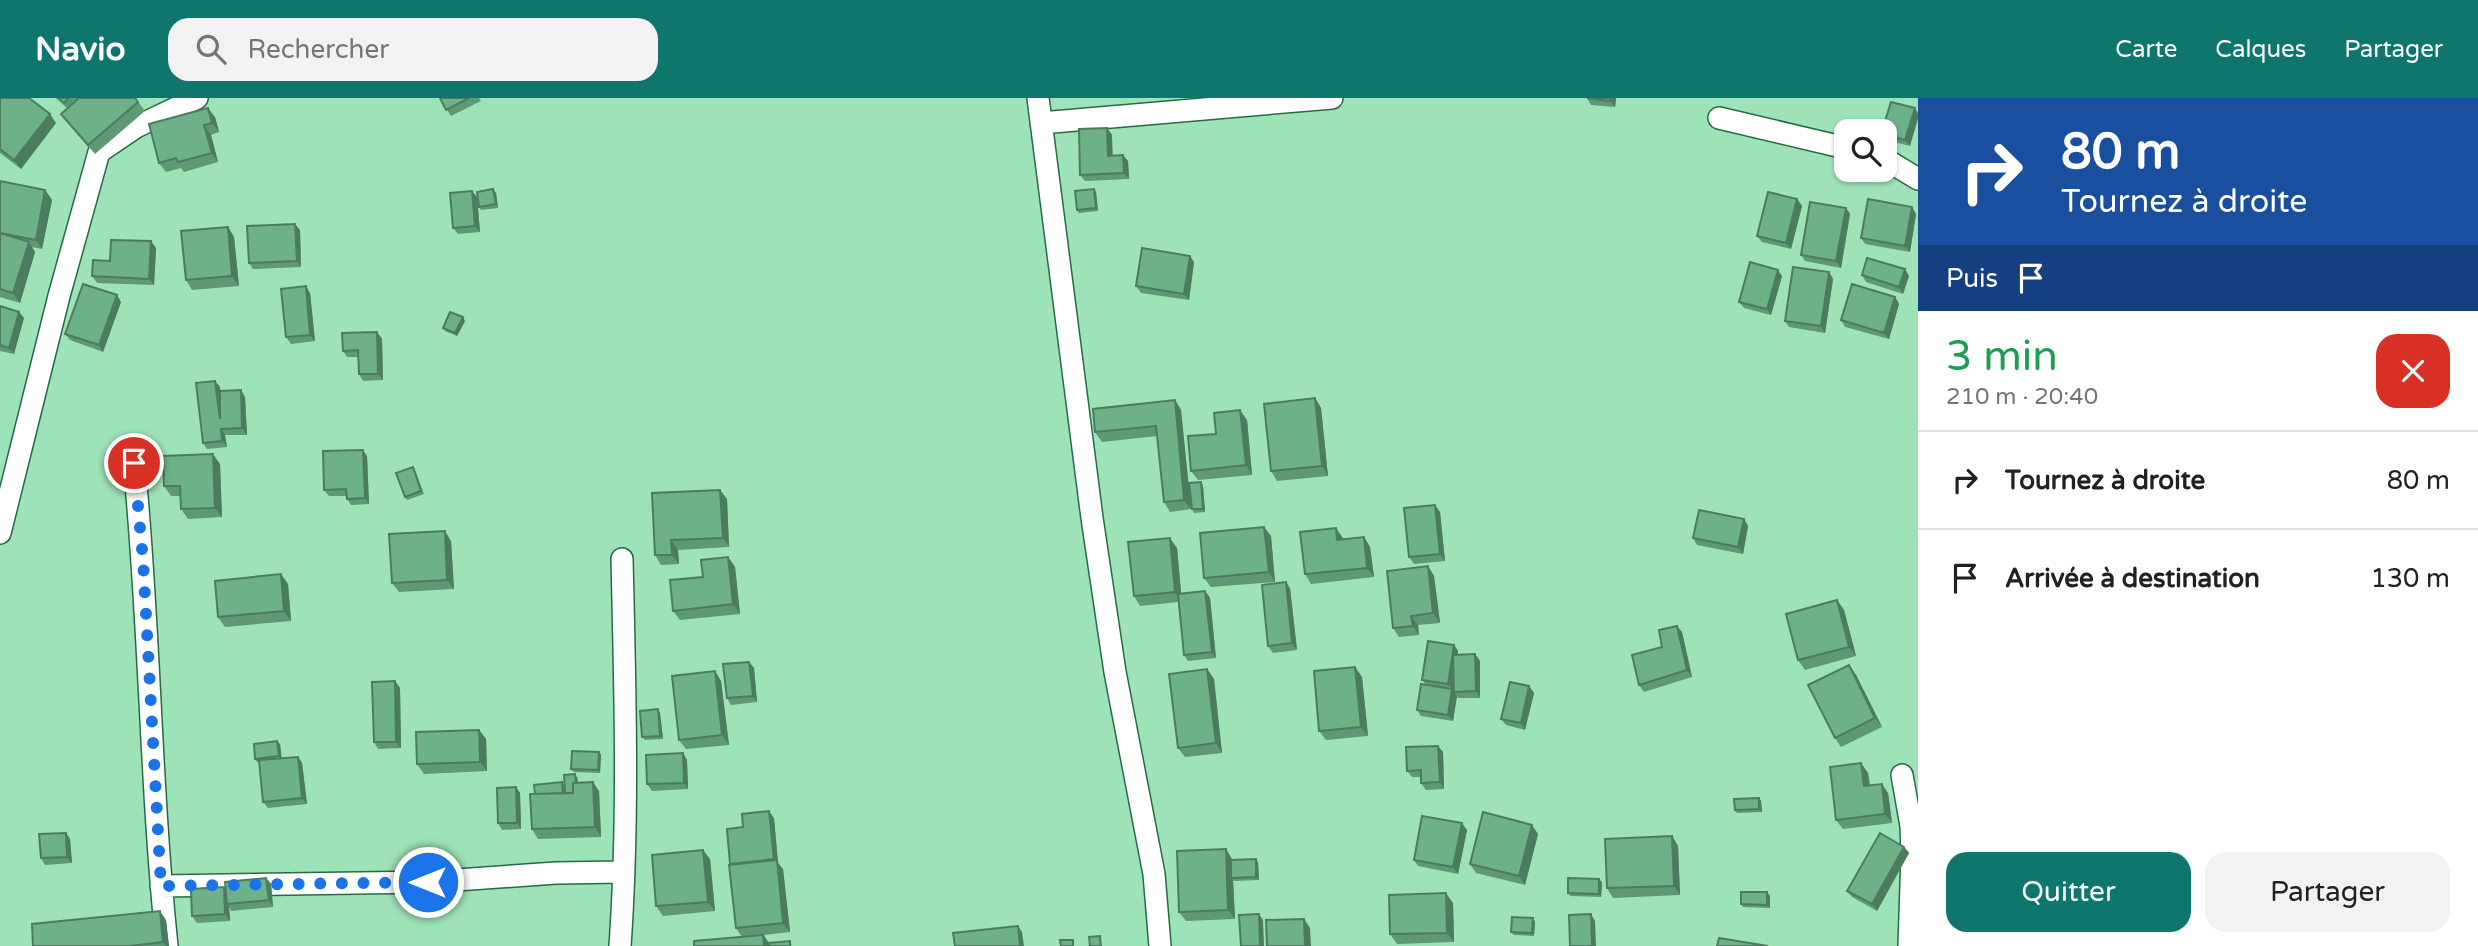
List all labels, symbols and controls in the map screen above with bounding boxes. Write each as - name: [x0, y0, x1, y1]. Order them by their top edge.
- search box: [168, 18, 658, 81]
- text: Navio: [35, 30, 126, 69]
- icon: search: [192, 30, 230, 68]
- text: Rechercher: [248, 34, 389, 65]
- text: Carte: [2115, 35, 2177, 64]
- text: Calques: [2215, 35, 2306, 64]
- text: Partager: [2344, 35, 2443, 64]
- map controls: [1834, 119, 1897, 182]
- button: search: [1834, 119, 1897, 182]
- text: 80 m: [2061, 123, 2180, 182]
- icon: right: [1946, 126, 2037, 217]
- text: Tournez à droite: [2061, 183, 2307, 221]
- icon: arrive: [2012, 259, 2050, 297]
- text: Puis: [1946, 263, 1998, 294]
- text: 3 min: [1946, 331, 2058, 382]
- button: close: [2376, 334, 2450, 408]
- text: 210 m · 20:40: [1946, 383, 2098, 411]
- pin: [104, 433, 164, 493]
- icon: arrive: [115, 444, 153, 482]
- icon: right: [1946, 461, 1984, 499]
- text: Tournez à droite: [2005, 465, 2205, 496]
- text: 80 m: [2387, 465, 2450, 496]
- icon: arrive: [1946, 559, 1984, 597]
- text: Arrivée à destination: [2005, 563, 2260, 594]
- text: 130 m: [2370, 563, 2450, 594]
- position arrow: [391, 845, 465, 919]
- button: Quitter: [1946, 852, 2191, 932]
- button: Partager: [2205, 852, 2450, 932]

